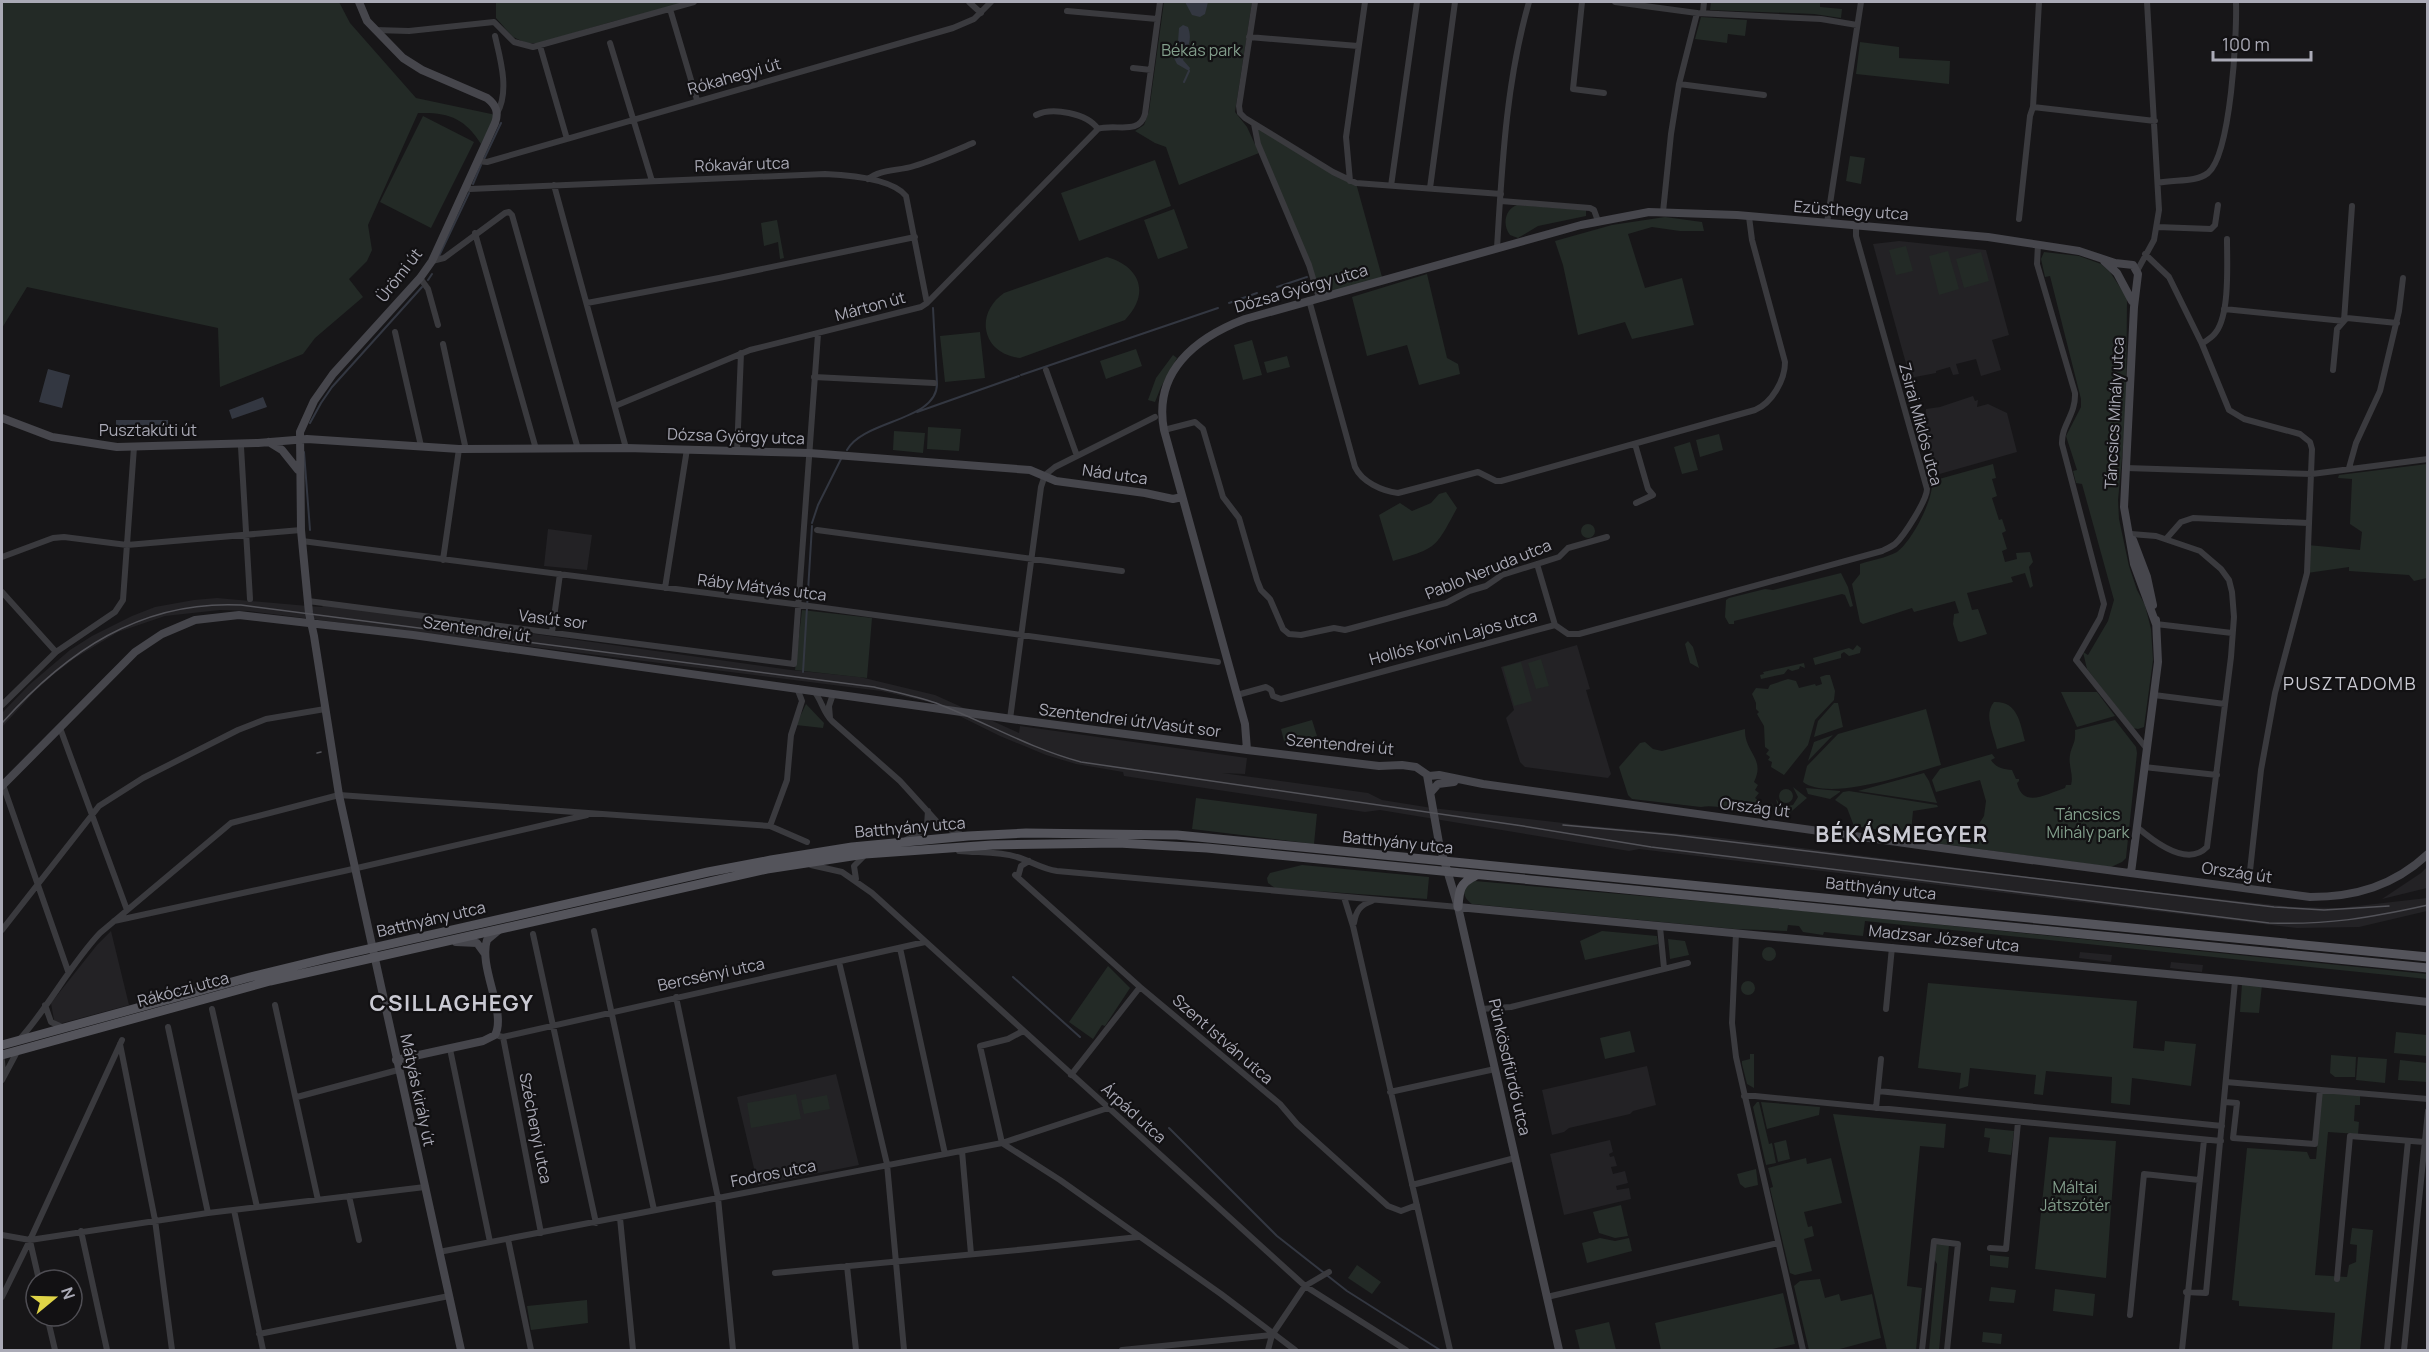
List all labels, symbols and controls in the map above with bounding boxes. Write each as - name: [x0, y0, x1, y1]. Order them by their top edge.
- scale bar: [2213, 24, 2310, 62]
- text: 100 m: [2222, 32, 2270, 56]
- park label: Békás park: [1161, 39, 1242, 61]
- street label: Rókahegyi út: [685, 52, 783, 100]
- street label: Rókavár utca: [694, 151, 790, 177]
- street label: Ezüsthegy utca: [1793, 195, 1909, 225]
- street label: Ürömi út: [371, 244, 427, 306]
- street label: Dózsa György utca: [1232, 258, 1370, 318]
- street label: Márton út: [832, 286, 908, 326]
- street label: Táncsics Mihály utca: [2099, 336, 2129, 490]
- street label: Zsirai Miklós utca: [1894, 360, 1948, 488]
- street label: Pusztakúti út: [99, 419, 197, 441]
- street label: Dózsa György utca: [667, 423, 805, 449]
- street label: Nád utca: [1081, 459, 1149, 489]
- street label: Pablo Neruda utca: [1422, 534, 1554, 604]
- street label: Ráby Mátyás utca: [696, 568, 828, 606]
- street label: Vasút sor: [517, 604, 589, 634]
- street label: Hollós Korvin Lajos utca: [1367, 604, 1539, 670]
- street label: Szentendrei út: [422, 611, 532, 647]
- district label: PUSZTADOMB: [2283, 671, 2417, 695]
- street label: Szentendrei út/Vasút sor: [1038, 698, 1223, 742]
- street label: Szentendrei út: [1285, 728, 1395, 760]
- street label: Ország út: [1718, 792, 1792, 822]
- park label: Táncsics Mihály park: [2046, 803, 2131, 843]
- street label: Batthyány utca: [854, 811, 966, 843]
- district label: BÉKÁSMEGYER: [1815, 819, 1989, 849]
- street label: Batthyány utca: [1342, 825, 1454, 859]
- street label: Ország út: [2200, 856, 2274, 888]
- street label: Batthyány utca: [1825, 871, 1937, 905]
- street label: Batthyány utca: [374, 896, 488, 942]
- street label: Madzsar József utca: [1868, 919, 2020, 957]
- street label: Bercsényi utca: [655, 952, 767, 996]
- street label: Rákóczi utca: [135, 966, 231, 1012]
- district label: CSILLAGHEGY: [370, 988, 534, 1018]
- street label: Szent István utca: [1168, 989, 1278, 1089]
- street label: Pünkösdfürdő utca: [1484, 996, 1536, 1138]
- street label: Mátyás király út: [395, 1032, 441, 1148]
- street label: Széchenyi utca: [514, 1071, 558, 1185]
- street label: Árpád utca: [1097, 1078, 1171, 1148]
- street label: Fodros utca: [728, 1154, 818, 1192]
- park label: Máltai Játszótér: [2040, 1176, 2110, 1216]
- north arrow: [24, 1268, 84, 1328]
- text: N: [56, 1284, 80, 1302]

